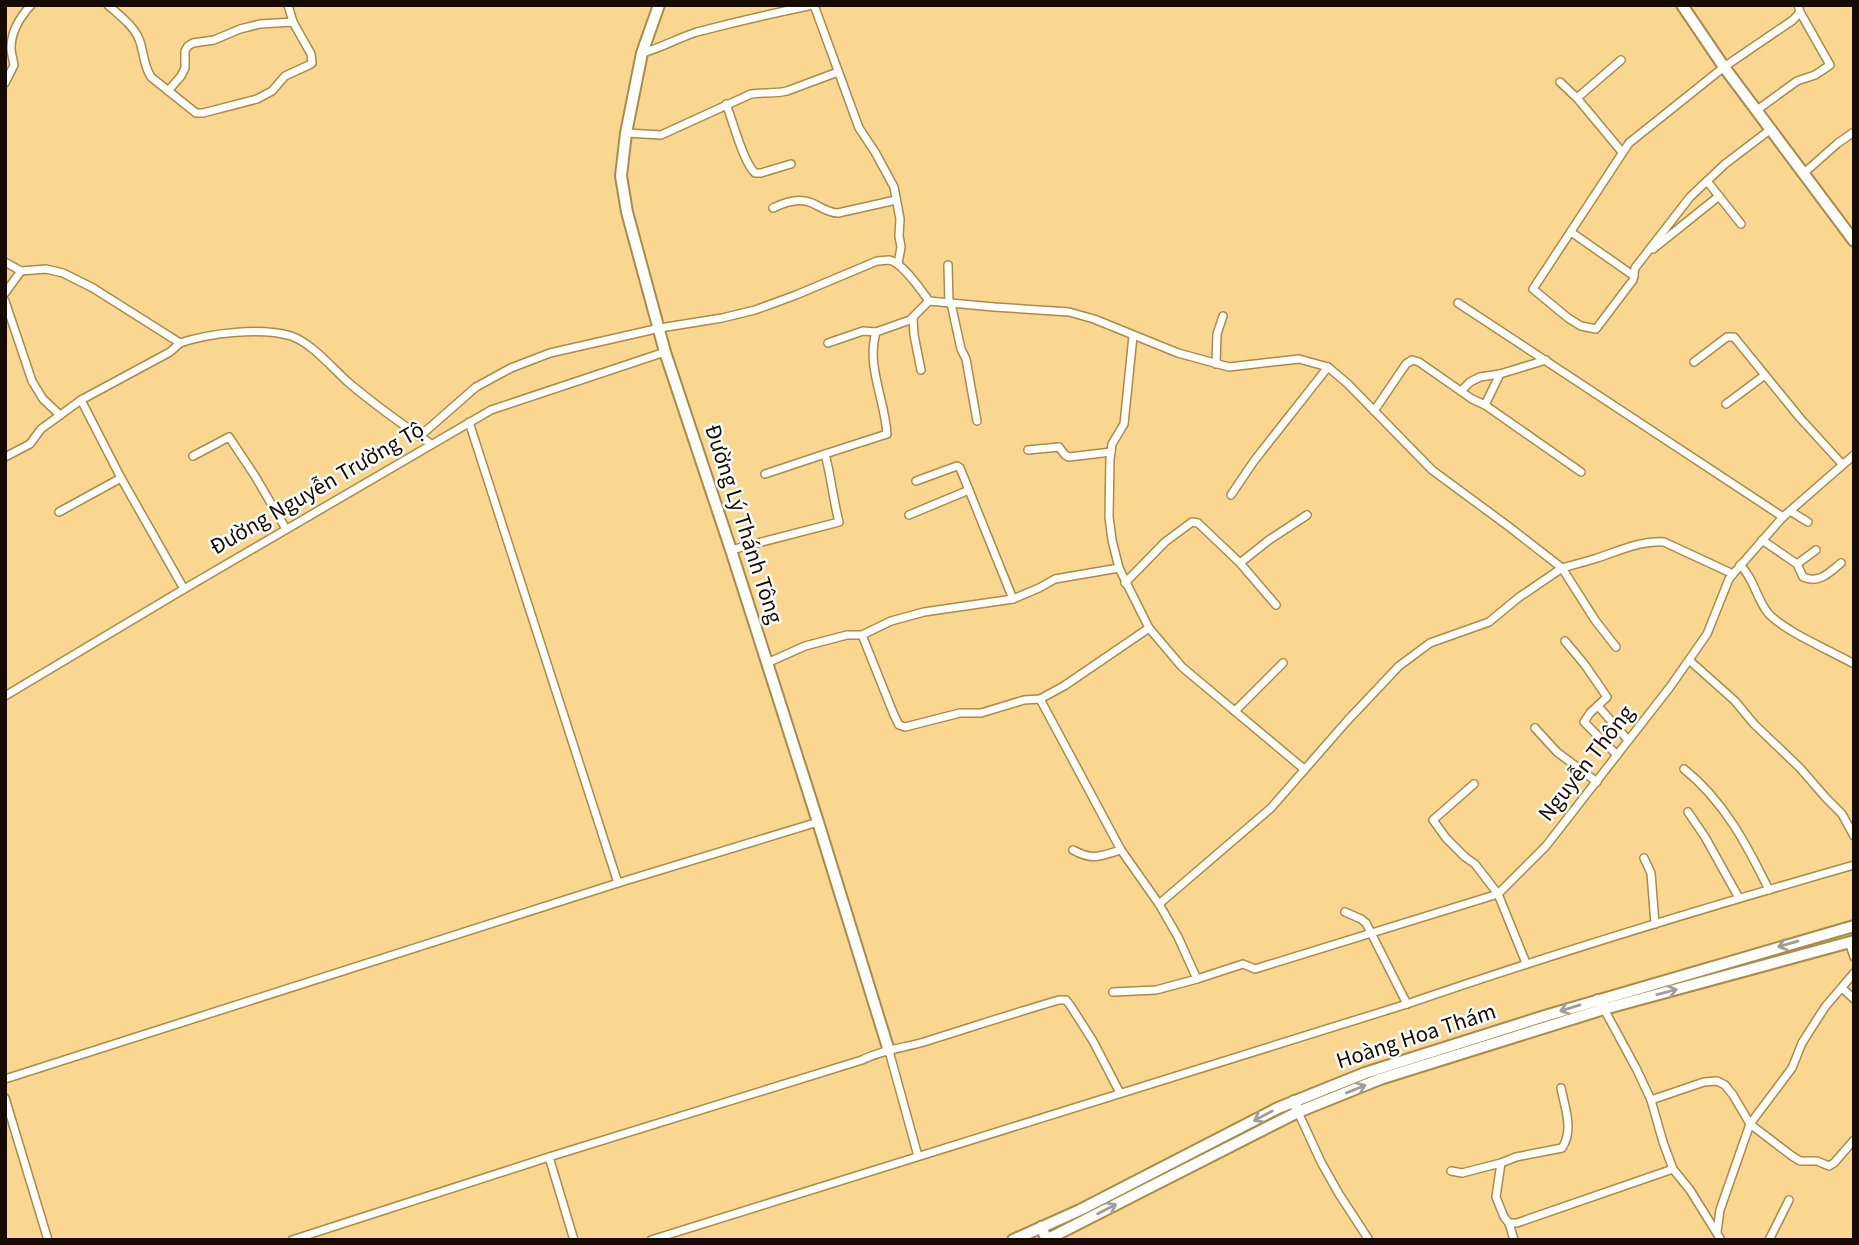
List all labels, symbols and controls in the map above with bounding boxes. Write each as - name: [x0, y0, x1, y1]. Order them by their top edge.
- street label: Đường Nguyễn Trường Tộ: [204, 413, 430, 563]
- street label: Đường Lý Thánh Tông: [696, 420, 792, 628]
- street label: Nguyễn Thông: [1530, 697, 1642, 828]
- one-way arrow: [1777, 939, 1799, 952]
- one-way arrow: [1655, 985, 1677, 998]
- street label: Hoàng Hoa Thám: [1332, 995, 1500, 1077]
- one-way arrow: [1559, 1003, 1581, 1016]
- one-way arrow: [1345, 1081, 1366, 1094]
- one-way arrow: [1253, 1109, 1274, 1123]
- one-way arrow: [1096, 1202, 1117, 1216]

